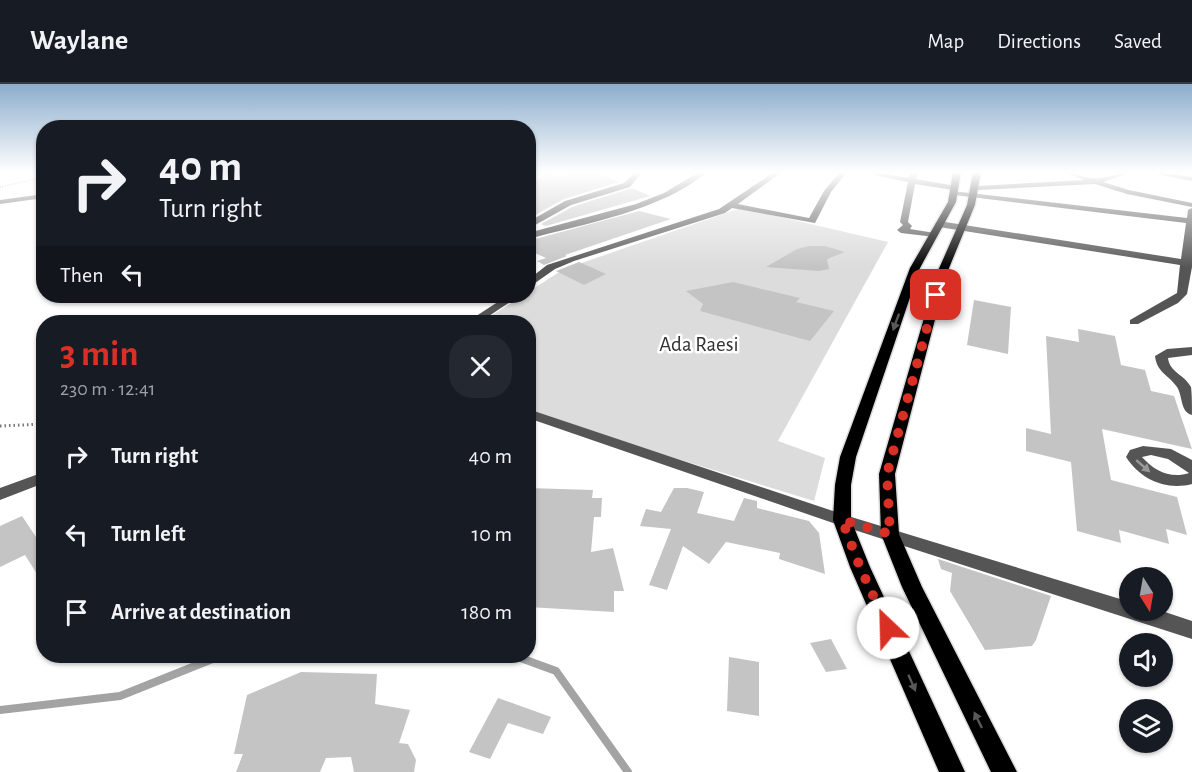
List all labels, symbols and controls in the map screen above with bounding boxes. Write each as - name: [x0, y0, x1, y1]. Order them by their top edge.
- text: Waylane: [30, 27, 128, 55]
- text: Map: [928, 31, 964, 52]
- text: Directions: [997, 31, 1081, 52]
- text: Saved: [1114, 31, 1162, 52]
- icon: right: [60, 144, 138, 222]
- text: 40 m: [159, 146, 242, 188]
- text: Turn right: [159, 195, 262, 222]
- icon: left: [116, 258, 149, 291]
- text: Then: [60, 264, 104, 286]
- pin: [910, 269, 961, 320]
- icon: arrive: [919, 278, 952, 311]
- one-way arrow: [890, 313, 900, 331]
- park label: Ada Raesi: [659, 334, 739, 355]
- button: close: [449, 335, 512, 398]
- text: 3 min: [60, 336, 138, 372]
- text: 230 m · 12:41: [60, 379, 155, 399]
- icon: right: [60, 440, 93, 473]
- text: Turn right: [111, 445, 198, 467]
- text: 40 m: [469, 445, 512, 467]
- one-way arrow: [1135, 459, 1150, 472]
- icon: left: [60, 518, 93, 551]
- text: Turn left: [111, 523, 185, 545]
- text: 10 m: [472, 523, 512, 545]
- north arrow: [1119, 567, 1173, 621]
- map controls: [1119, 567, 1173, 753]
- icon: arrive: [60, 596, 93, 629]
- position arrow: [856, 596, 920, 660]
- text: Arrive at destination: [111, 601, 291, 623]
- text: 180 m: [461, 601, 512, 623]
- button: sound: [1119, 633, 1173, 687]
- one-way arrow: [907, 674, 916, 691]
- button: layers: [1119, 699, 1173, 753]
- one-way arrow: [973, 711, 982, 728]

